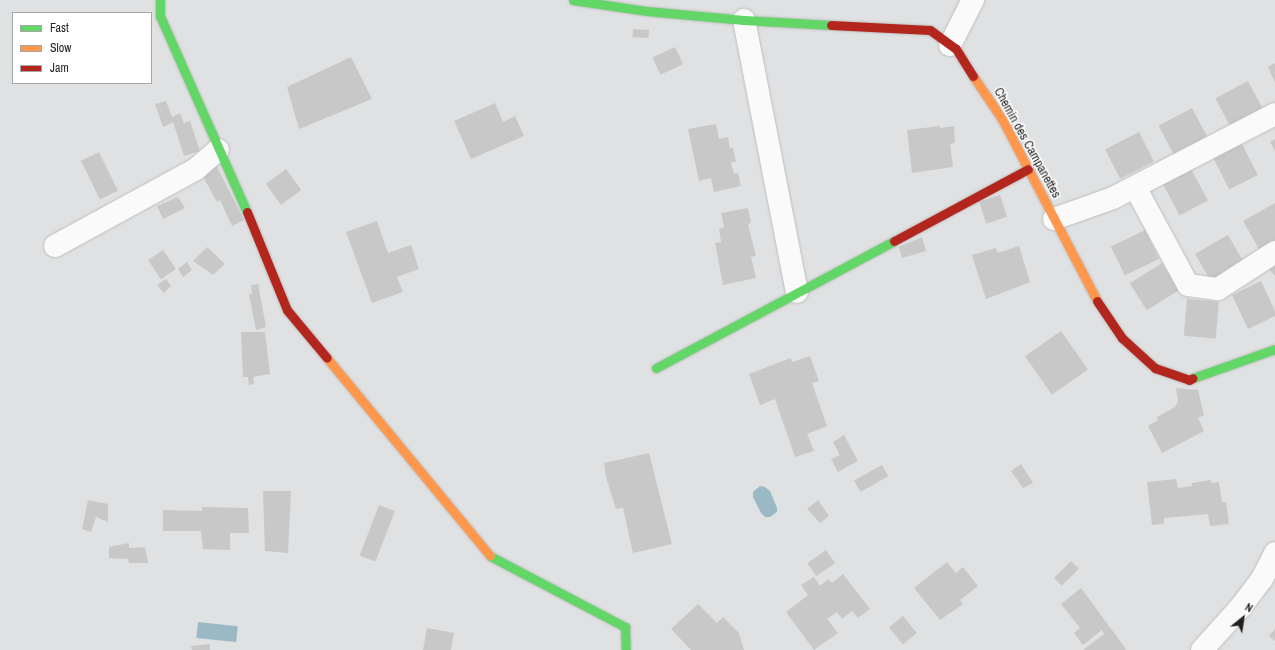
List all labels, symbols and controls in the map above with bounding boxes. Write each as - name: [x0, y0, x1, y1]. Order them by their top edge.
- legend: [12, 12, 152, 84]
- text: Fast: [50, 20, 69, 36]
- text: Slow: [50, 40, 71, 56]
- text: Jam: [50, 60, 69, 76]
- street label: Chemin des Campanettes: [990, 85, 1064, 201]
- north arrow: [1223, 598, 1263, 638]
- text: N: [1243, 600, 1255, 615]

